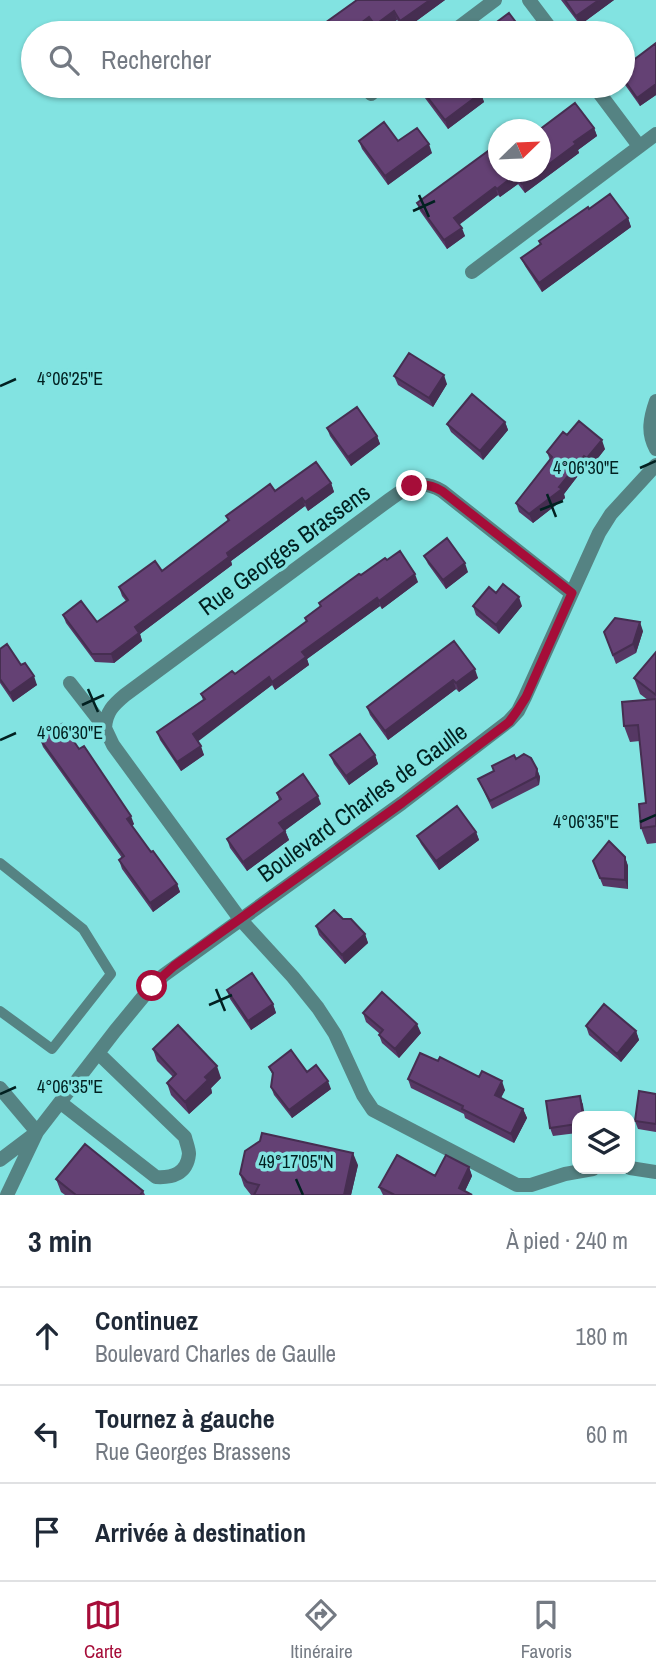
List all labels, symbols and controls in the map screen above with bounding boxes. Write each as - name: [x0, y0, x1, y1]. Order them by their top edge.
- search box: [21, 21, 635, 98]
- icon: search: [45, 41, 83, 79]
- text: Rechercher: [101, 42, 211, 77]
- north arrow: [488, 119, 551, 182]
- text: 4°06'25"E: [37, 366, 103, 391]
- text: 4°06'30"E: [553, 455, 619, 480]
- route end: [396, 470, 427, 501]
- street label: Rue Georges Brassens: [192, 476, 376, 622]
- street label: Boulevard Charles de Gaulle: [251, 715, 473, 889]
- text: 4°06'30"E: [37, 720, 103, 745]
- text: 4°06'35"E: [553, 809, 619, 834]
- route start: [136, 970, 167, 1001]
- text: 4°06'35"E: [37, 1074, 103, 1099]
- map controls: [572, 1111, 635, 1174]
- button: layers: [572, 1111, 635, 1174]
- text: 49°17'05"N: [258, 1149, 334, 1174]
- text: 3 min: [28, 1221, 92, 1261]
- text: À pied · 240 m: [506, 1225, 628, 1256]
- text: Continuez: [95, 1303, 198, 1338]
- icon: ahead: [28, 1317, 66, 1355]
- text: 180 m: [576, 1321, 628, 1352]
- text: Boulevard Charles de Gaulle: [95, 1338, 336, 1369]
- text: Tournez à gauche: [95, 1401, 275, 1436]
- icon: left: [28, 1415, 66, 1453]
- text: 60 m: [586, 1419, 628, 1450]
- text: Rue Georges Brassens: [95, 1436, 291, 1467]
- icon: arrive: [28, 1513, 66, 1551]
- text: Arrivée à destination: [95, 1515, 306, 1550]
- tab: Carte: [84, 1596, 122, 1664]
- tab: Itinéraire: [290, 1596, 353, 1664]
- tab: Favoris: [521, 1596, 572, 1664]

